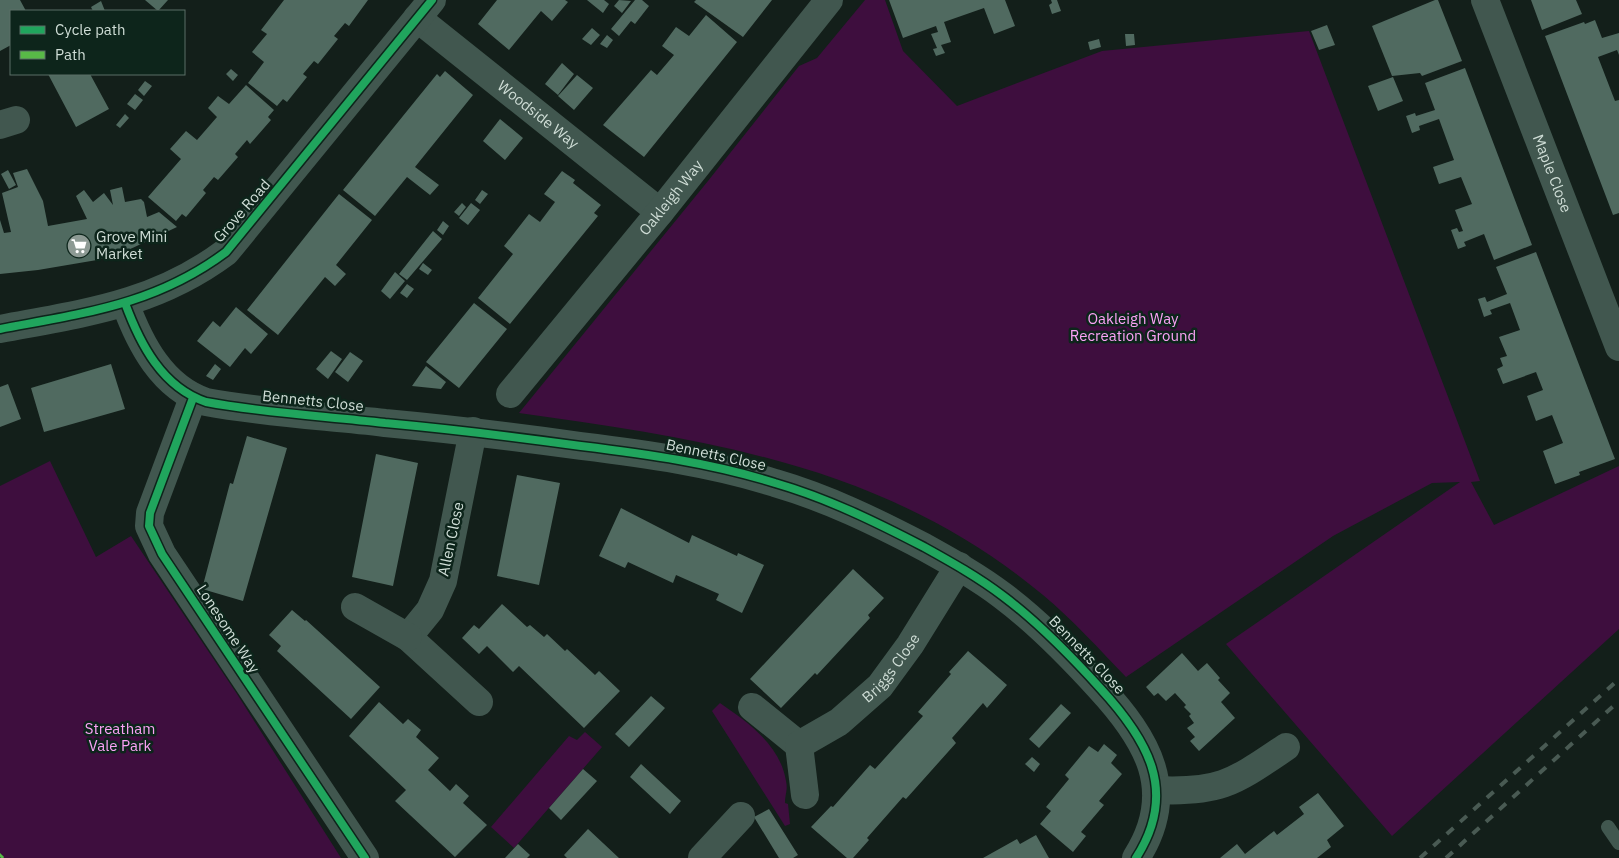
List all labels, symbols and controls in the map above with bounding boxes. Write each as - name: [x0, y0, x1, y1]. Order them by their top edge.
- legend: [10, 10, 185, 75]
- text: Cycle path: [55, 20, 126, 39]
- text: Path: [55, 45, 86, 64]
- street label: Woodside Way: [494, 76, 583, 153]
- street label: Maple Close: [1529, 132, 1576, 215]
- street label: Oakleigh Way: [635, 155, 707, 239]
- street label: Grove Road: [209, 175, 274, 246]
- place label: Grove Mini Market: [96, 227, 167, 263]
- supermarket icon: Grove Mini Market: [66, 233, 92, 259]
- park label: Oakleigh Way Recreation Ground: [1070, 309, 1196, 345]
- street label: Bennetts Close: [261, 386, 365, 415]
- street label: Bennetts Close: [664, 435, 768, 474]
- street label: Allen Close: [433, 500, 468, 578]
- street label: Lonesome Way: [193, 581, 264, 677]
- street label: Bennetts Close: [1045, 611, 1130, 698]
- street label: Briggs Close: [858, 630, 924, 706]
- park label: Streatham Vale Park: [85, 719, 155, 755]

